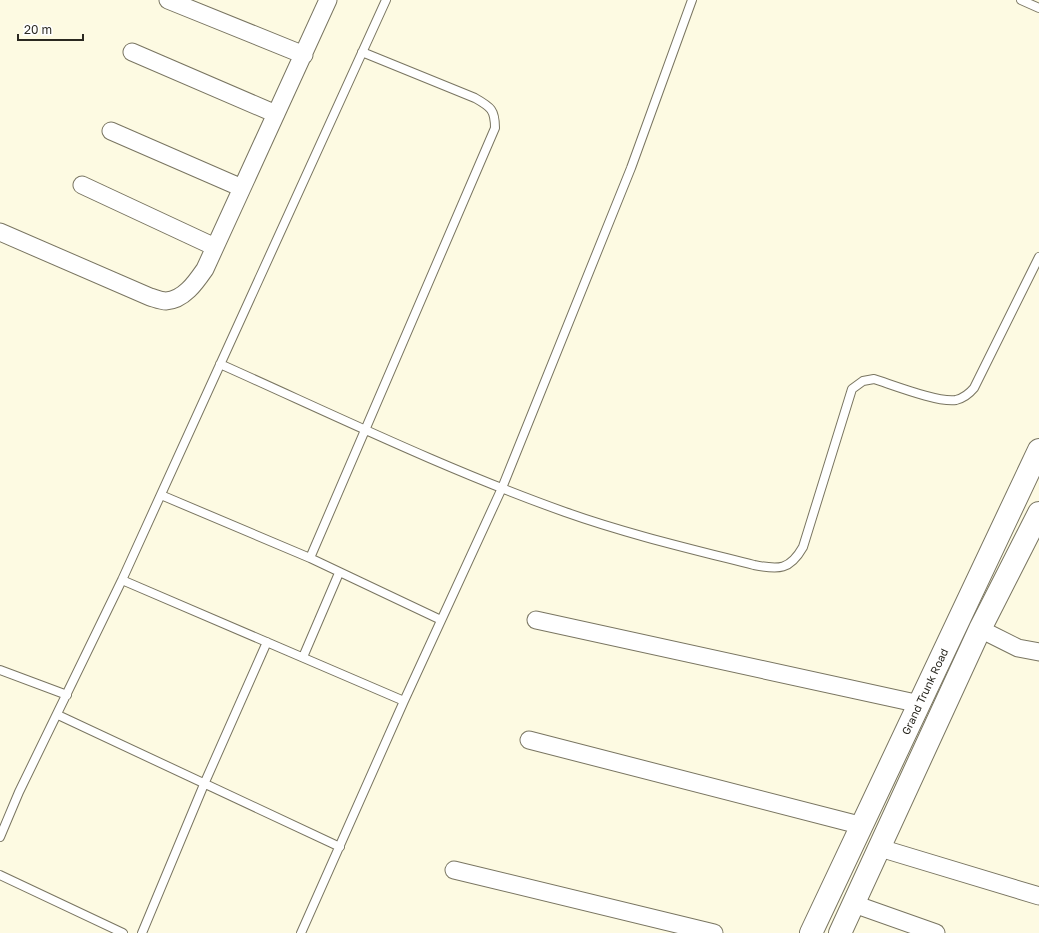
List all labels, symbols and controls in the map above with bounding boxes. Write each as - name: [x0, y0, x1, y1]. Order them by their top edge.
- scale bar: [18, 16, 83, 42]
- text: 20 m: [24, 22, 52, 37]
- street label: Grand Trunk Road: [899, 646, 950, 737]

